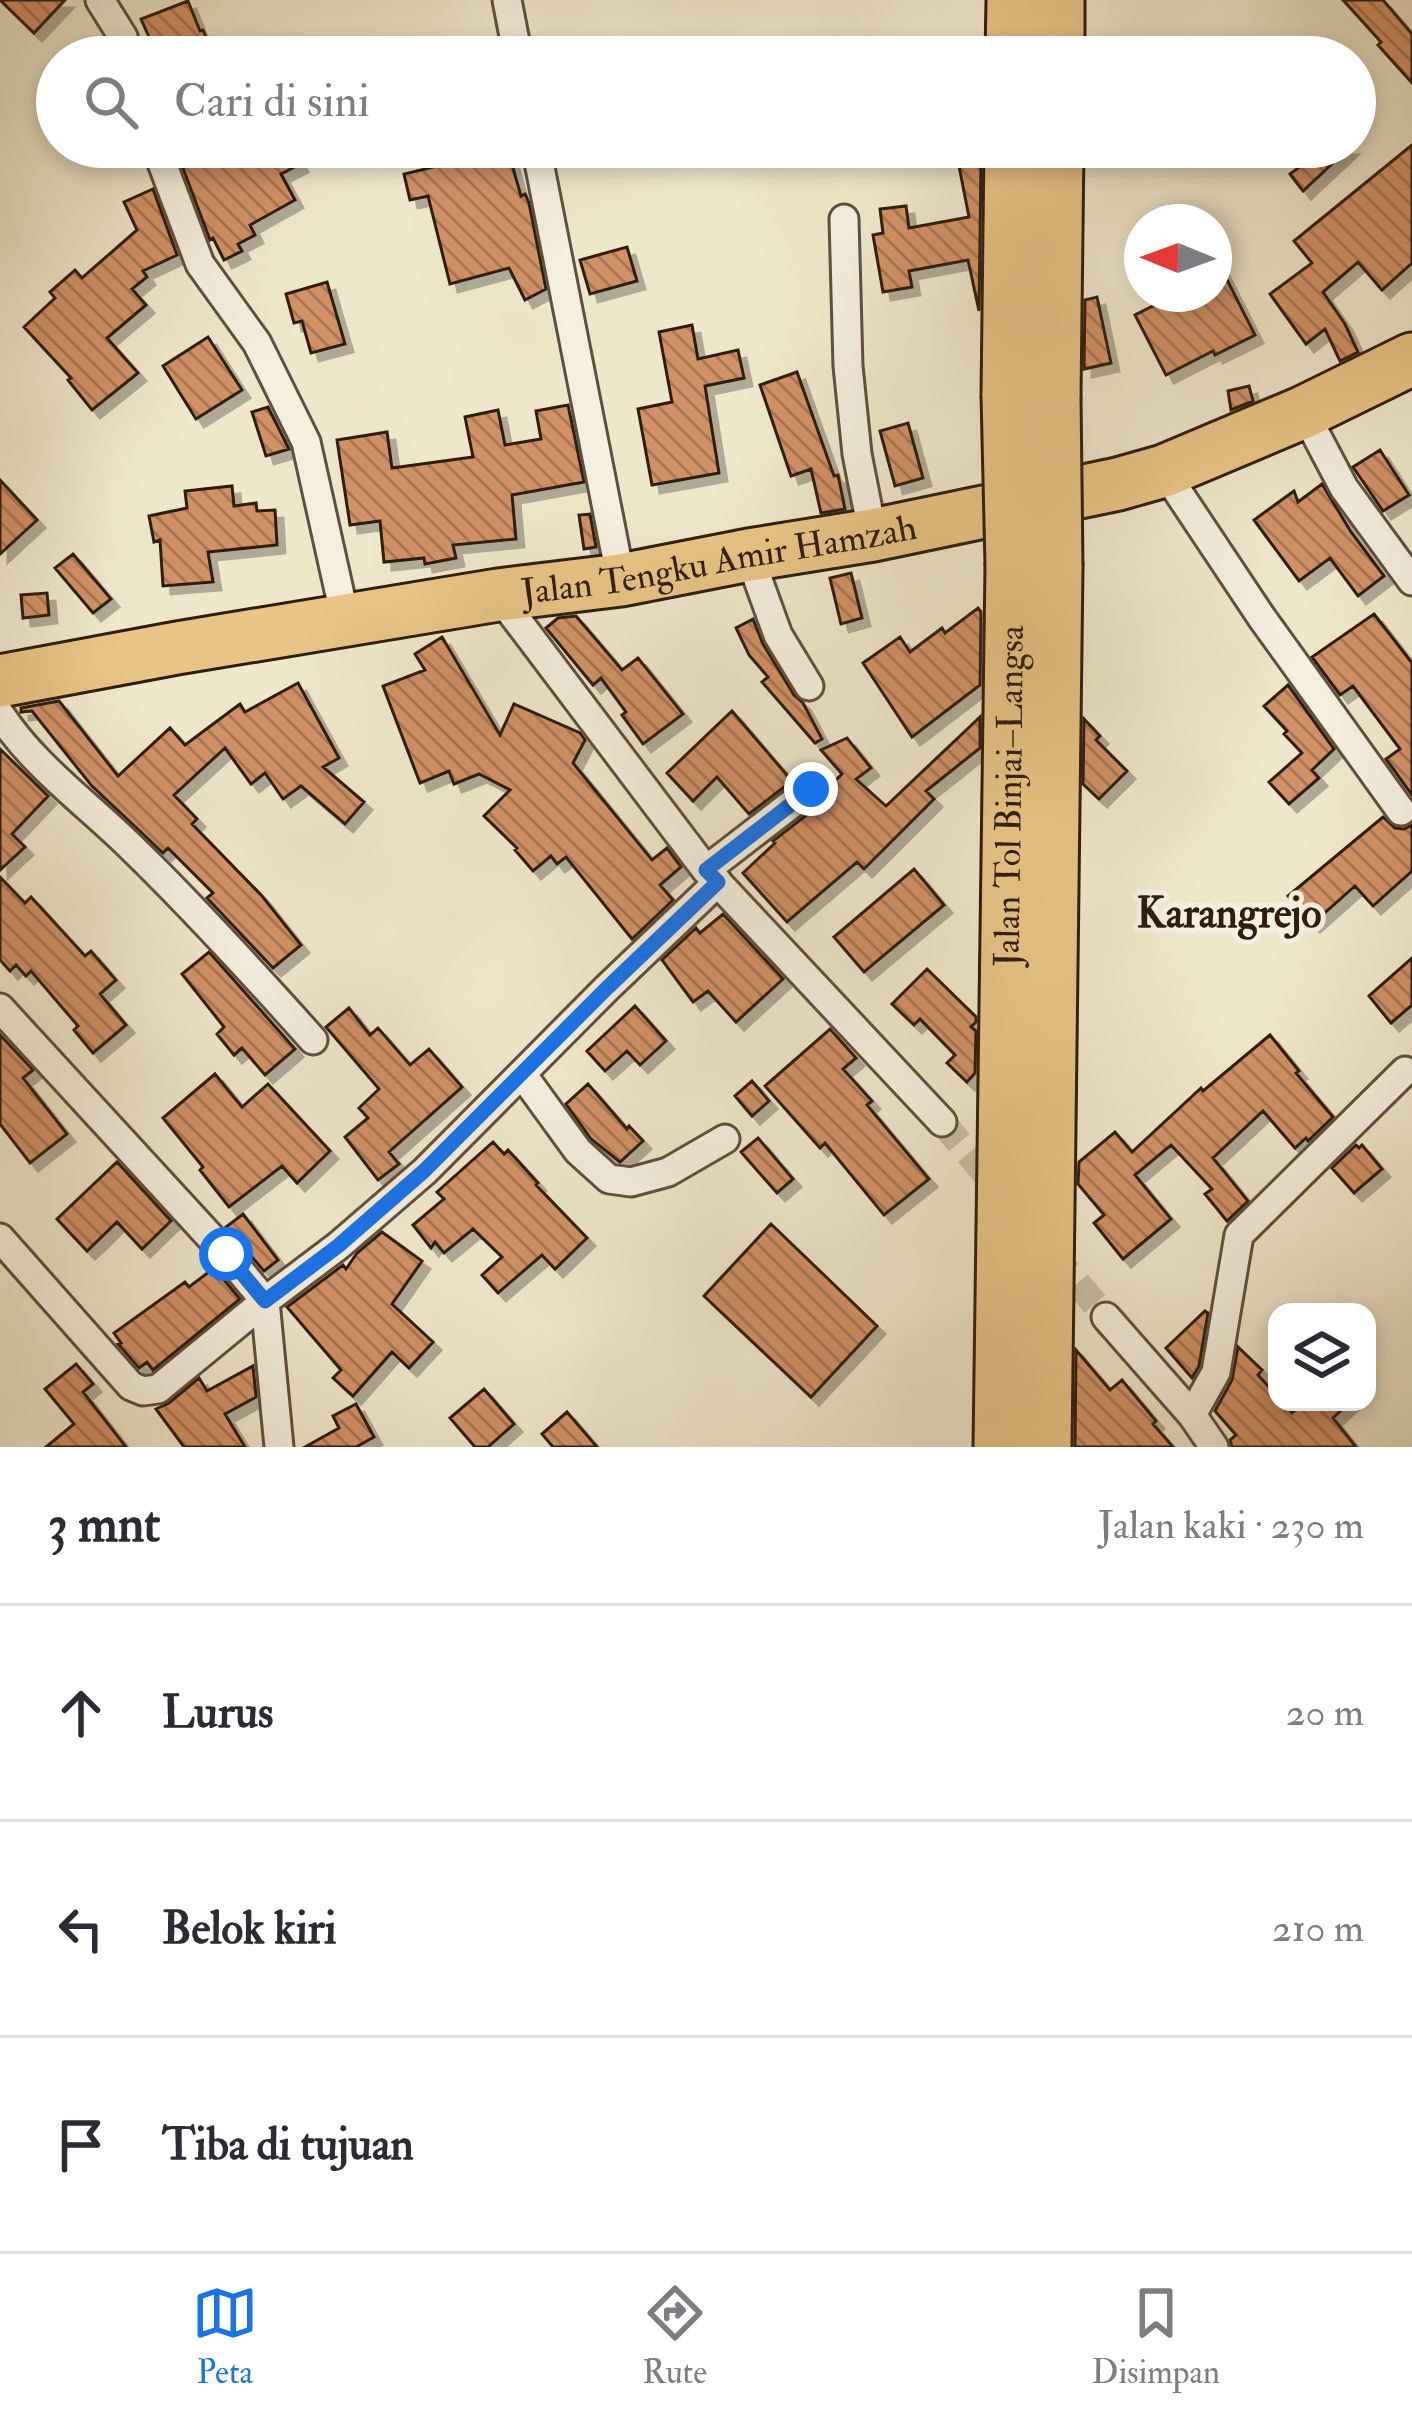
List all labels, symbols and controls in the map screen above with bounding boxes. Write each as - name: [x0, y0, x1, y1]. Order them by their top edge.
- search box: [36, 36, 1376, 168]
- icon: search: [78, 69, 144, 135]
- text: Cari di sini: [174, 74, 370, 130]
- north arrow: [1124, 204, 1232, 312]
- street label: Jalan Tengku Amir Hamzah: [518, 504, 921, 615]
- street label: Jalan Tol Binjai–Langsa: [984, 624, 1034, 968]
- route end: [784, 762, 838, 816]
- district label: Karangrejo: [1137, 888, 1321, 940]
- route start: [199, 1227, 253, 1281]
- map controls: [1268, 1303, 1376, 1411]
- button: layers: [1268, 1303, 1376, 1411]
- text: 3 mnt: [48, 1493, 160, 1557]
- text: Jalan kaki · 230 m: [1098, 1501, 1364, 1550]
- icon: ahead: [48, 1680, 114, 1746]
- text: Lurus: [162, 1685, 273, 1741]
- text: 20 m: [1286, 1688, 1364, 1737]
- icon: left: [48, 1896, 114, 1962]
- text: Belok kiri: [162, 1901, 336, 1957]
- text: 210 m: [1272, 1904, 1364, 1953]
- icon: arrive: [48, 2112, 114, 2178]
- text: Tiba di tujuan: [162, 2117, 414, 2173]
- tab: Peta: [192, 2280, 258, 2393]
- tab: Rute: [642, 2280, 708, 2393]
- tab: Disimpan: [1092, 2280, 1220, 2393]

